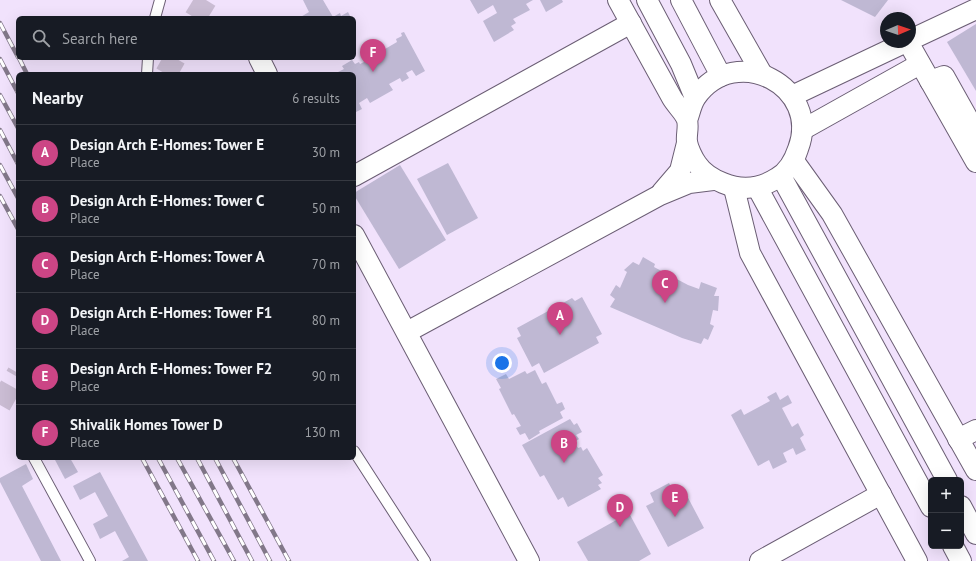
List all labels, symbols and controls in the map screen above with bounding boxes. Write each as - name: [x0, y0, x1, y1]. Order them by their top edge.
- north arrow: [880, 12, 916, 48]
- search box: [16, 16, 356, 60]
- icon: search: [30, 27, 52, 49]
- text: Search here: [62, 29, 138, 48]
- pin: F: [360, 39, 386, 72]
- text: Nearby: [32, 87, 83, 109]
- text: 6 results: [292, 90, 340, 107]
- text: Design Arch E-Homes: Tower E: [70, 135, 264, 154]
- text: A: [41, 144, 49, 161]
- text: 30 m: [312, 144, 340, 161]
- text: Place: [70, 154, 100, 171]
- text: Design Arch E-Homes: Tower C: [70, 191, 264, 210]
- text: B: [41, 200, 49, 217]
- text: 50 m: [312, 200, 340, 217]
- text: Place: [70, 210, 100, 227]
- text: Design Arch E-Homes: Tower A: [70, 247, 265, 266]
- text: C: [41, 256, 49, 273]
- text: 70 m: [312, 256, 340, 273]
- text: Place: [70, 266, 100, 283]
- pin: C: [652, 270, 678, 303]
- pin: A: [547, 302, 573, 335]
- text: Design Arch E-Homes: Tower F1: [70, 303, 272, 322]
- text: D: [41, 312, 49, 329]
- text: 80 m: [312, 312, 340, 329]
- text: Place: [70, 322, 100, 339]
- your location: [492, 353, 512, 373]
- text: Design Arch E-Homes: Tower F2: [70, 359, 272, 378]
- text: E: [42, 368, 48, 385]
- text: 90 m: [312, 368, 340, 385]
- text: Place: [70, 378, 100, 395]
- text: Shivalik Homes Tower D: [70, 415, 223, 434]
- text: F: [42, 424, 48, 441]
- text: 130 m: [305, 424, 340, 441]
- pin: B: [551, 430, 577, 463]
- text: Place: [70, 434, 100, 451]
- map controls: [928, 477, 964, 549]
- button: +: [928, 477, 964, 513]
- pin: E: [662, 484, 688, 517]
- pin: D: [607, 494, 633, 527]
- button: −: [928, 513, 964, 549]

